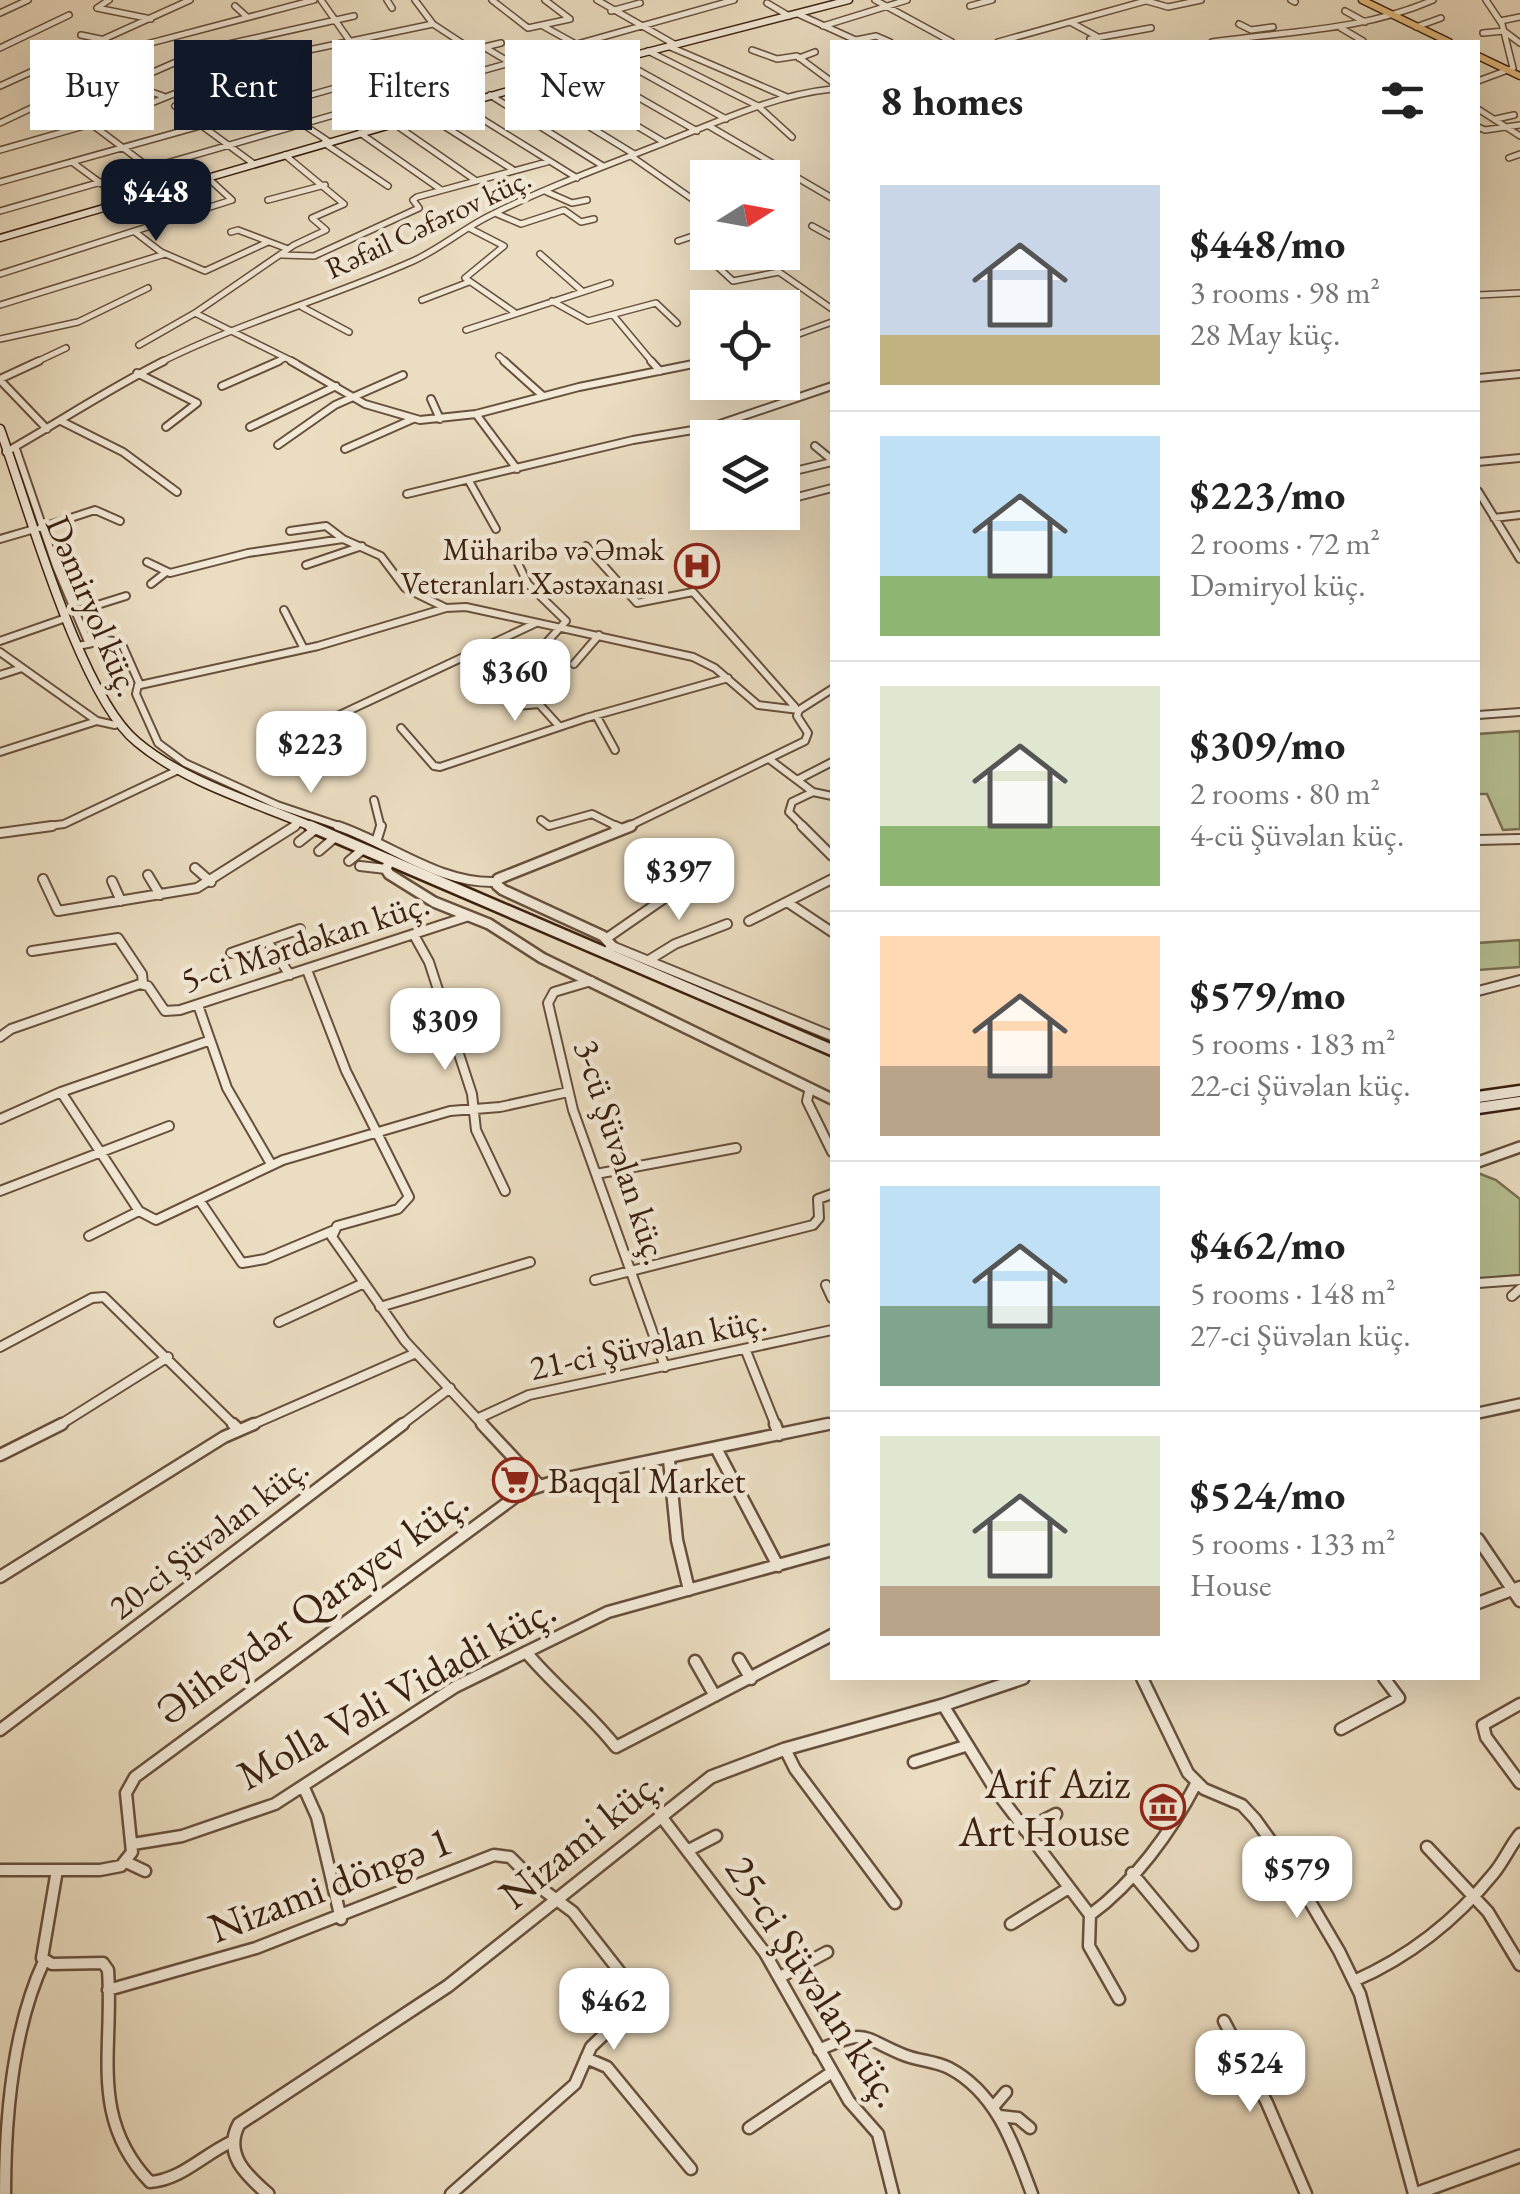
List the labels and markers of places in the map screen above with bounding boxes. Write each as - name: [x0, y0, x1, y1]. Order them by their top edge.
- pin: $448: [97, 159, 215, 244]
- place label: Müharibə və Əmək Veteranları Xəstəxanası: [401, 530, 665, 603]
- hospital icon: Müharibə və Əmək Veteranları Xəstəxanası: [674, 543, 720, 589]
- pin: $360: [456, 639, 574, 724]
- pin: $223: [252, 711, 370, 796]
- pin: $397: [620, 838, 738, 923]
- pin: $309: [386, 988, 504, 1073]
- supermarket icon: Baqqal Market: [492, 1457, 538, 1503]
- place label: Baqqal Market: [548, 1458, 745, 1503]
- place label: Arif Aziz Art House: [957, 1756, 1130, 1859]
- museum icon: Arif Aziz Art House: [1140, 1784, 1186, 1830]
- pin: $579: [1238, 1836, 1356, 1921]
- pin: $462: [555, 1968, 673, 2053]
- pin: $524: [1191, 2030, 1309, 2115]

